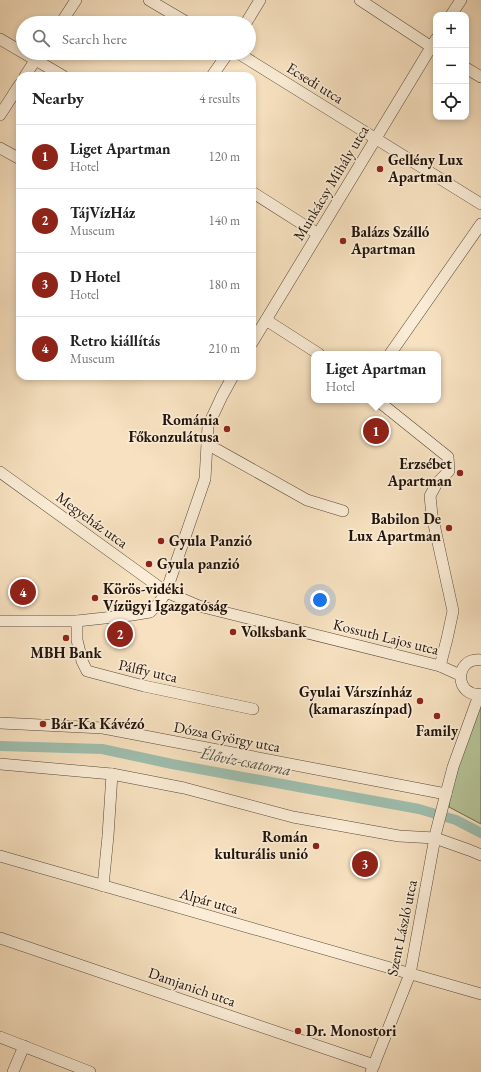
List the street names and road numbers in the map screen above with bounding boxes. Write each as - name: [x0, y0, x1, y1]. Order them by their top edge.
- street label: Ecsedi utca: [283, 58, 347, 107]
- street label: Munkácsy Mihály utca: [289, 122, 373, 244]
- street label: Megyeház utca: [53, 487, 132, 552]
- street label: Kossuth Lajos utca: [331, 614, 441, 659]
- street label: Pálffy utca: [117, 655, 179, 686]
- street label: Dózsa György utca: [172, 717, 282, 756]
- street label: Szent László utca: [382, 878, 421, 978]
- street label: Alpár utca: [177, 883, 241, 918]
- street label: Damjanich utca: [146, 963, 238, 1010]

